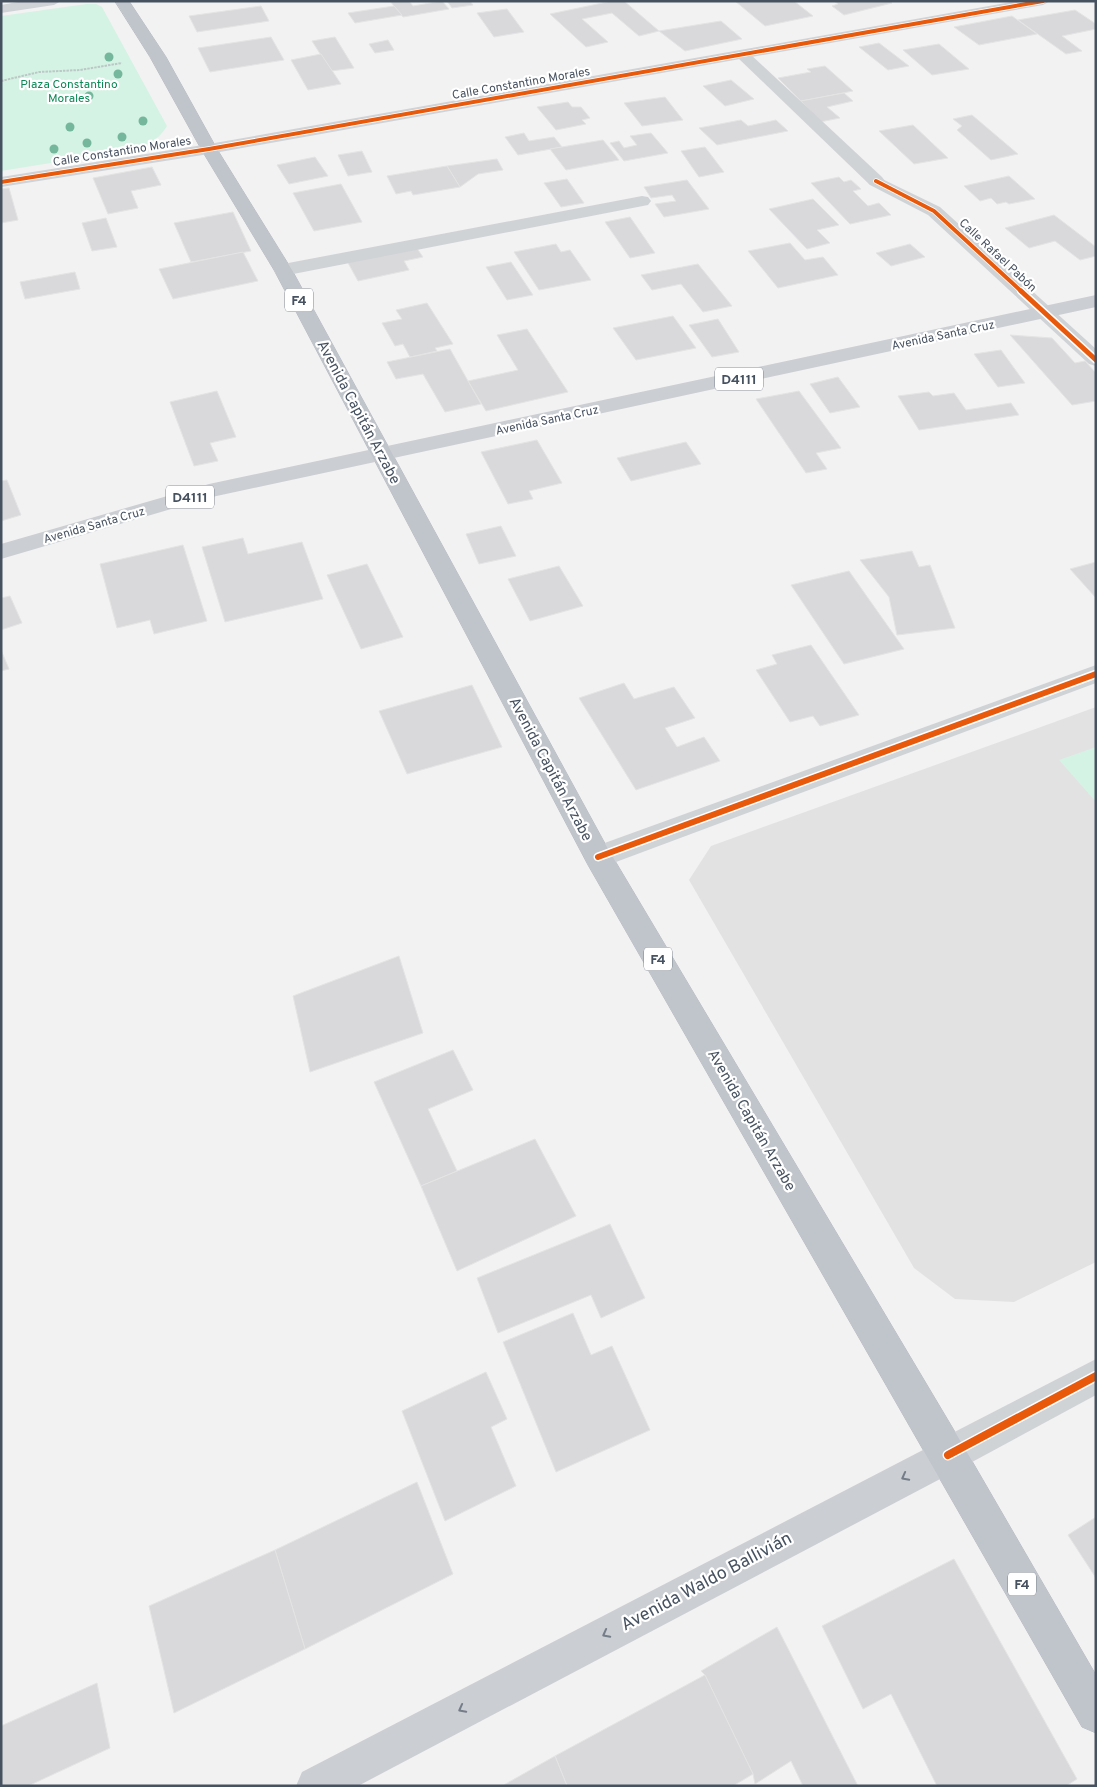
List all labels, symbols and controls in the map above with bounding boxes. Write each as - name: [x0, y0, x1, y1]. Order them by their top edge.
- street label: Calle Constantino Morales: [451, 64, 591, 104]
- park label: Plaza Constantino Morales: [20, 77, 118, 107]
- street label: Calle Constantino Morales: [52, 133, 192, 171]
- street label: Calle Rafael Pabón: [955, 216, 1040, 296]
- road number: F4: [285, 288, 313, 312]
- street label: Avenida Santa Cruz: [890, 317, 996, 355]
- street label: Avenida Capitán Arzabe: [312, 337, 404, 488]
- road number: D4111: [715, 368, 763, 390]
- street label: Avenida Santa Cruz: [494, 402, 600, 440]
- road number: D4111: [166, 486, 214, 508]
- street label: Avenida Santa Cruz: [42, 504, 147, 548]
- street label: Avenida Capitán Arzabe: [504, 694, 596, 845]
- road number: F4: [644, 948, 672, 971]
- street label: Avenida Capitán Arzabe: [702, 1047, 799, 1195]
- one-way arrow: [901, 1471, 910, 1481]
- street label: Avenida Waldo Ballivián: [617, 1527, 796, 1637]
- road number: F4: [1008, 1572, 1036, 1596]
- one-way arrow: [602, 1628, 611, 1638]
- one-way arrow: [458, 1703, 467, 1713]

